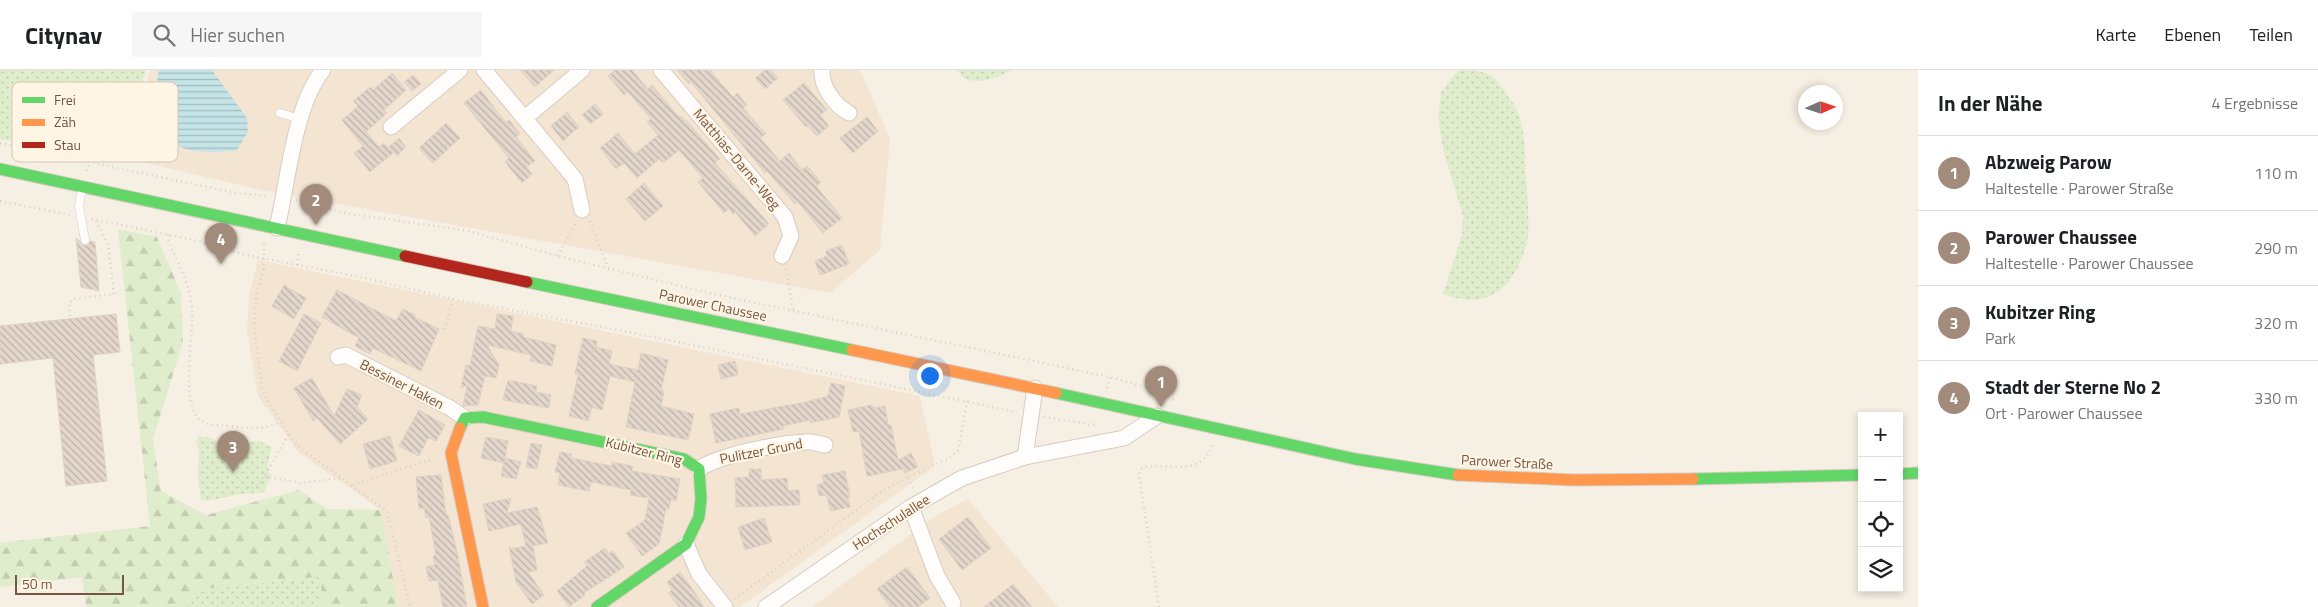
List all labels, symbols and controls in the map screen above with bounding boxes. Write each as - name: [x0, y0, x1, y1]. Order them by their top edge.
- search box: [132, 12, 482, 57]
- text: Citynav: [25, 17, 102, 53]
- text: Hier suchen: [190, 20, 285, 49]
- icon: search: [150, 21, 178, 49]
- text: Karte: [2095, 21, 2136, 48]
- text: Ebenen: [2164, 21, 2221, 48]
- text: Teilen: [2249, 21, 2293, 48]
- legend: [12, 82, 178, 162]
- north arrow: [1798, 85, 1843, 130]
- text: In der Nähe: [1938, 87, 2043, 119]
- text: Frei: [54, 89, 76, 110]
- text: 4 Ergebnisse: [2211, 91, 2298, 115]
- street label: Matthias-Darne-Weg: [689, 104, 786, 214]
- text: Zäh: [54, 111, 76, 132]
- text: Stau: [54, 134, 81, 155]
- text: Abzweig Parow: [1985, 147, 2112, 176]
- text: 1: [1950, 161, 1958, 185]
- text: 110 m: [2254, 161, 2298, 185]
- text: Haltestelle · Parower Straße: [1985, 176, 2174, 200]
- pin: 2: [300, 184, 332, 225]
- text: Parower Chaussee: [1985, 222, 2137, 251]
- pin: 4: [205, 223, 237, 264]
- text: 2: [1950, 236, 1958, 260]
- text: 290 m: [2254, 236, 2298, 260]
- text: Haltestelle · Parower Chaussee: [1985, 251, 2194, 275]
- street label: Parower Chaussee: [657, 283, 769, 326]
- text: Kubitzer Ring: [1985, 297, 2096, 326]
- text: 3: [1950, 311, 1958, 335]
- text: 320 m: [2254, 311, 2298, 335]
- text: Park: [1985, 326, 2016, 350]
- street label: Bessiner Haken: [357, 353, 448, 414]
- your location: [917, 363, 943, 389]
- pin: 1: [1145, 366, 1177, 407]
- text: Stadt der Sterne No 2: [1985, 372, 2161, 401]
- text: 4: [1950, 386, 1958, 410]
- text: 330 m: [2254, 386, 2298, 410]
- text: Ort · Parower Chaussee: [1985, 401, 2143, 425]
- map controls: [1858, 412, 1903, 592]
- button: +: [1858, 412, 1903, 457]
- pin: 3: [217, 431, 249, 472]
- street label: Kubitzer Ring: [604, 431, 685, 470]
- street label: Pulitzer Grund: [718, 432, 804, 469]
- street label: Parower Straße: [1460, 449, 1554, 474]
- button: −: [1858, 457, 1903, 502]
- street label: Hochschulallee: [848, 489, 934, 555]
- button: locate: [1858, 502, 1903, 547]
- button: layers: [1858, 547, 1903, 592]
- scale bar: [15, 572, 124, 595]
- text: 50 m: [22, 573, 52, 594]

